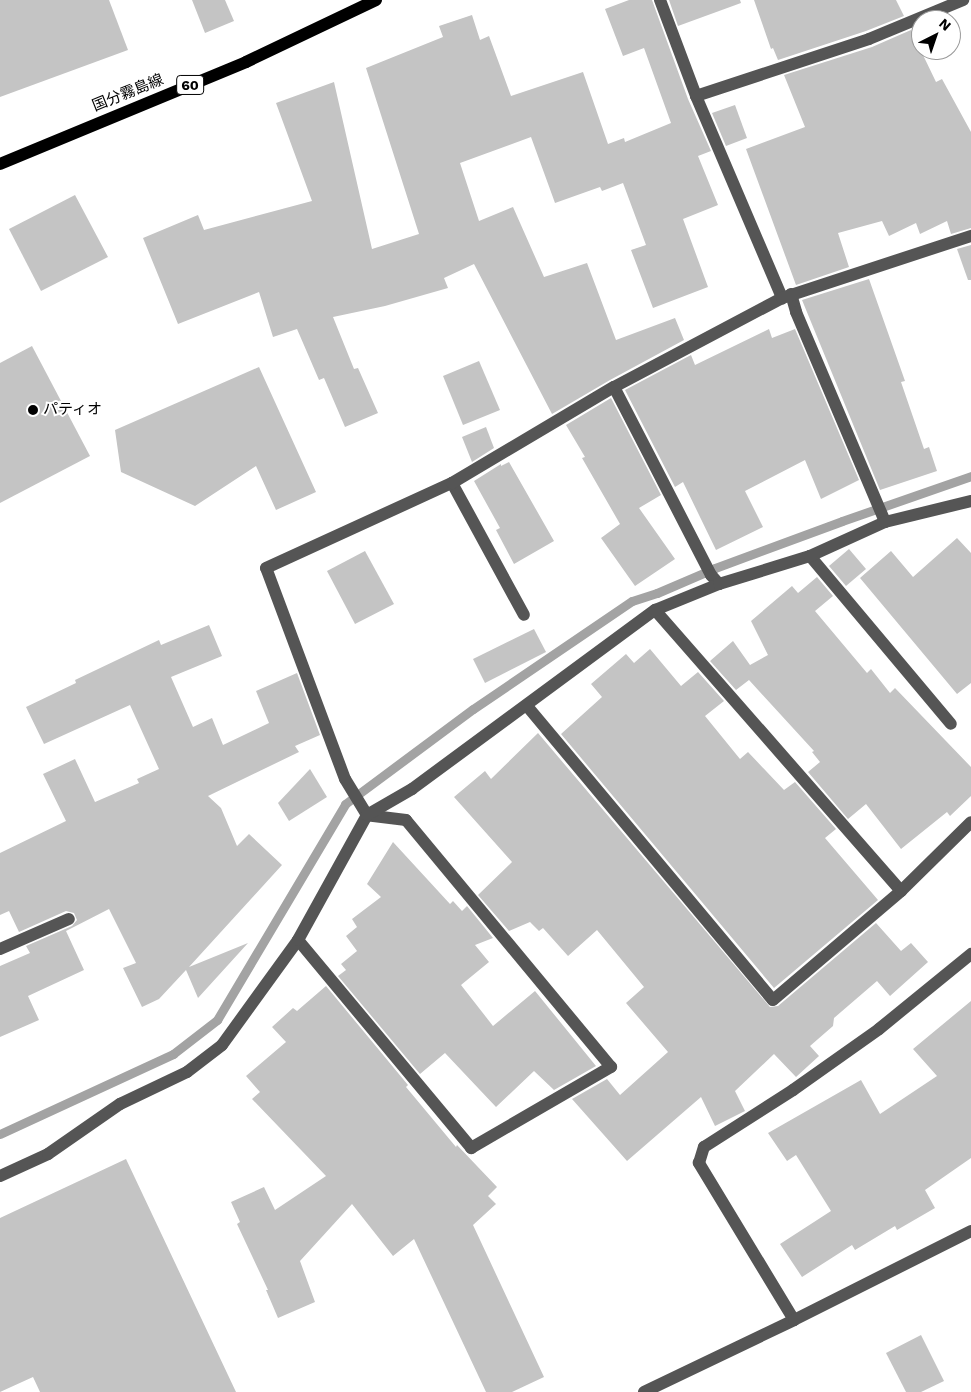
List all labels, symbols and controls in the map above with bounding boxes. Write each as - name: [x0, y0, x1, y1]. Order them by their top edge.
- north arrow: [911, 10, 961, 60]
- text: N: [936, 15, 954, 34]
- street label: 国分霧島線: [90, 71, 166, 115]
- road number: 60: [175, 74, 205, 96]
- place label: パティオ: [43, 401, 103, 419]
- marker: パティオ: [27, 404, 39, 416]

